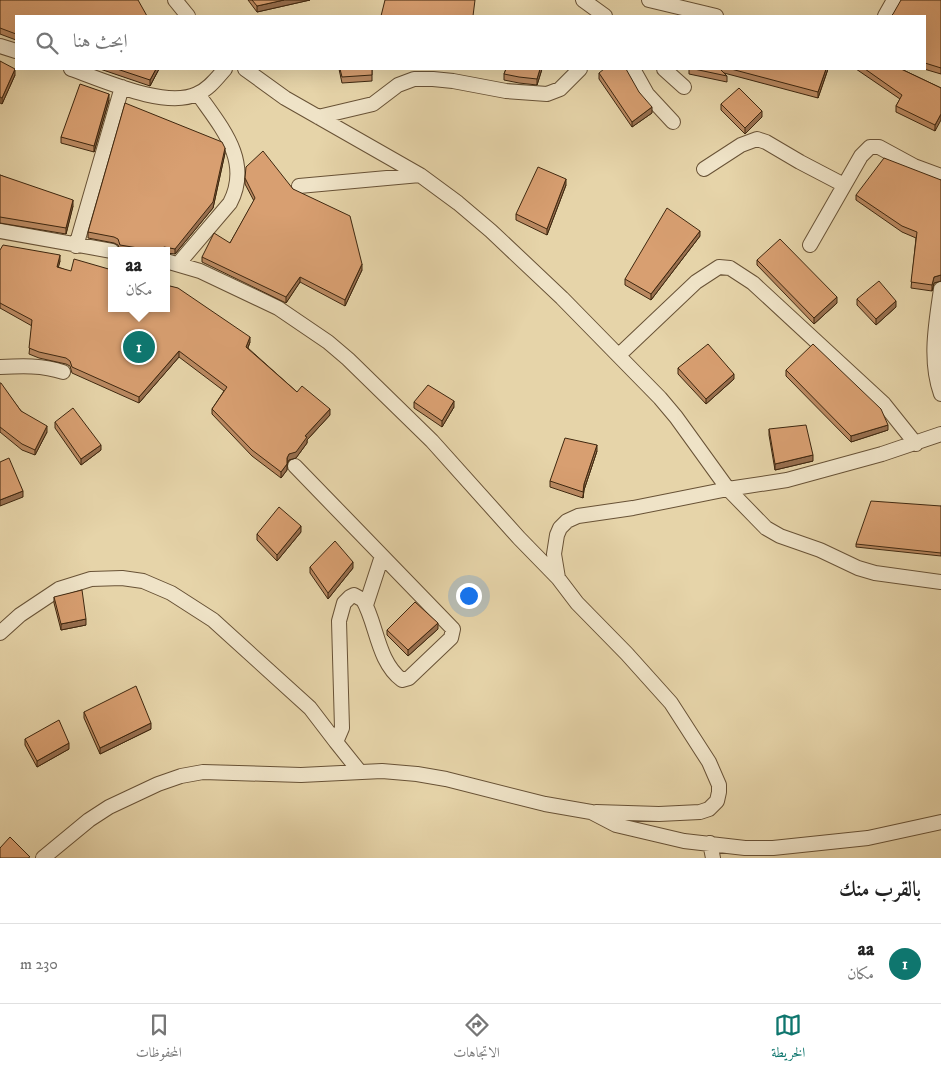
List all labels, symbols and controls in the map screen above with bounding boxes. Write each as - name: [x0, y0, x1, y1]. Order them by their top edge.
- search box: [15, 15, 926, 70]
- icon: search: [33, 29, 61, 57]
- text: ابحث هنا: [73, 30, 128, 53]
- popup: [108, 247, 170, 312]
- text: aa: [126, 254, 142, 277]
- text: مكان: [126, 280, 152, 300]
- pin: 1: [123, 328, 155, 366]
- your location: [456, 583, 482, 609]
- text: بالقرب منك: [839, 877, 921, 903]
- text: aa: [858, 938, 874, 961]
- text: 230 m: [20, 954, 58, 974]
- text: 1: [902, 954, 908, 974]
- text: مكان: [847, 964, 874, 984]
- tab: المحفوظات: [136, 1011, 182, 1066]
- tab: الاتجاهات: [453, 1011, 500, 1066]
- tab: الخريطة: [771, 1011, 805, 1066]

